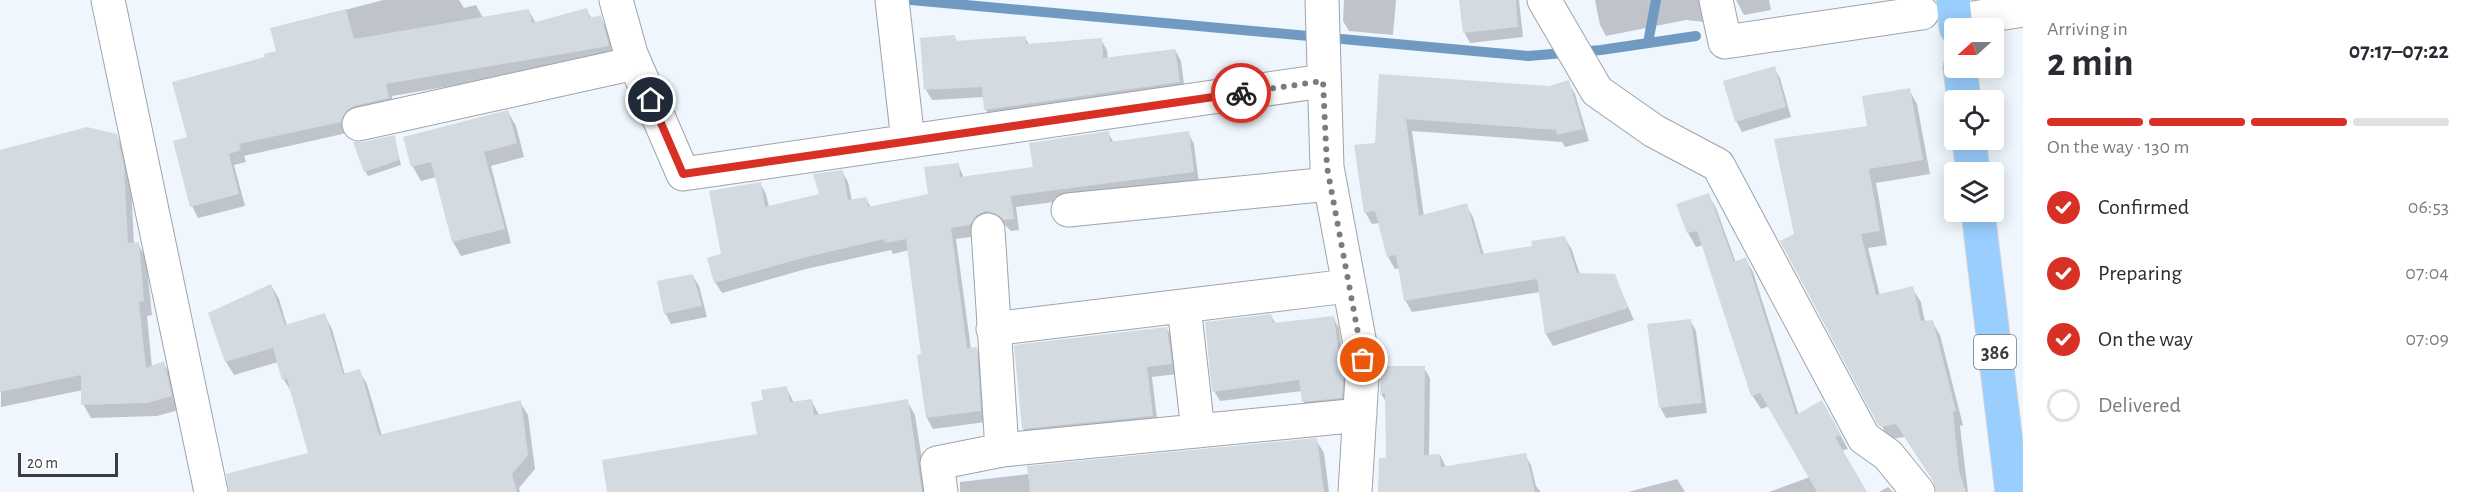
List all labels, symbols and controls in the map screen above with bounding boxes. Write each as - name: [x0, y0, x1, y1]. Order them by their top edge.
- north arrow: [1944, 18, 2004, 78]
- map controls: [1944, 18, 2004, 222]
- text: Arriving in: [2047, 19, 2128, 39]
- text: 07:17–07:22: [2349, 40, 2449, 62]
- text: 2 min: [2047, 44, 2134, 83]
- courier: [1211, 63, 1271, 123]
- pin: [625, 74, 676, 125]
- icon: bike: [1225, 77, 1258, 110]
- icon: home: [634, 83, 667, 116]
- button: locate: [1944, 90, 2004, 150]
- text: On the way · 130 m: [2047, 137, 2189, 157]
- button: layers: [1944, 162, 2004, 222]
- icon: check: [2047, 191, 2080, 224]
- text: Confirmed: [2098, 196, 2189, 218]
- text: 06:53: [2408, 197, 2449, 217]
- icon: check: [2047, 257, 2080, 290]
- text: Preparing: [2098, 262, 2182, 284]
- text: 07:04: [2405, 263, 2449, 283]
- icon: check: [2047, 323, 2080, 356]
- text: On the way: [2098, 328, 2193, 350]
- text: 07:09: [2406, 329, 2449, 349]
- pin: [1337, 334, 1388, 385]
- road number: 386: [1974, 335, 2016, 369]
- icon: bag: [1346, 343, 1379, 376]
- text: Delivered: [2098, 394, 2181, 416]
- scale bar: [18, 450, 118, 478]
- text: 20 m: [27, 455, 58, 471]

